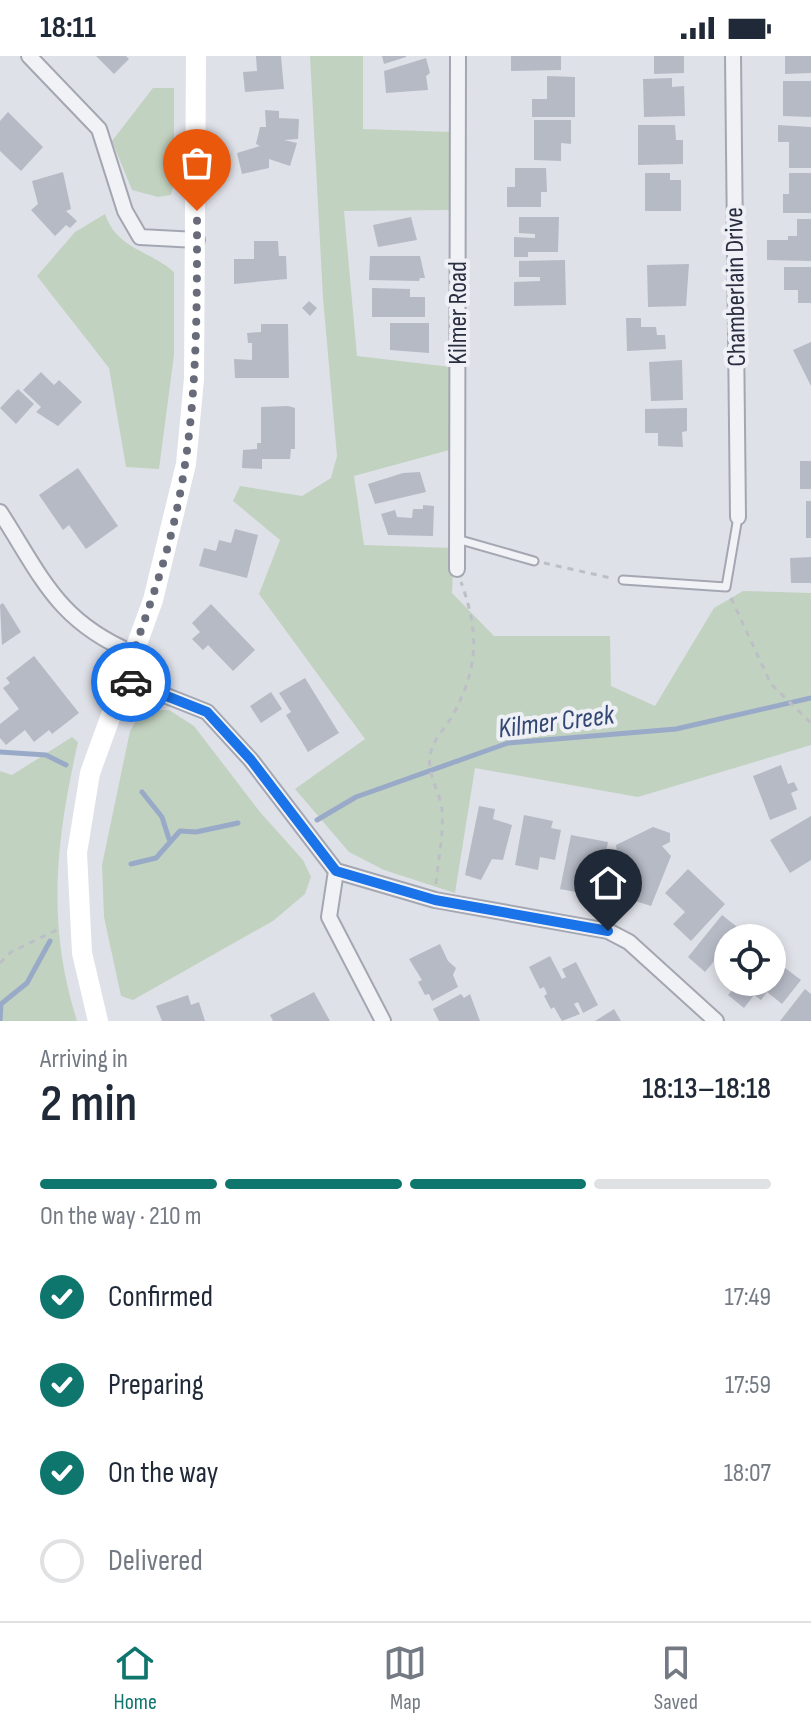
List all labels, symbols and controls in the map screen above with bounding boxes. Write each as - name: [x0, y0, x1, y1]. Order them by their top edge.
- text: 18:11: [40, 10, 96, 46]
- pin: [163, 129, 231, 211]
- icon: bag: [175, 141, 219, 185]
- street label: Chamberlain Drive: [719, 207, 753, 367]
- street label: Kilmer Road: [443, 261, 474, 365]
- courier: [91, 642, 171, 722]
- icon: car: [109, 660, 153, 704]
- water label: Kilmer Creek: [496, 698, 617, 745]
- pin: [574, 849, 642, 931]
- icon: home: [586, 861, 630, 905]
- map controls: [714, 924, 786, 996]
- button: locate: [714, 924, 786, 996]
- text: Arriving in: [40, 1044, 128, 1075]
- text: 18:13–18:18: [642, 1071, 771, 1107]
- text: 2 min: [40, 1073, 137, 1136]
- text: On the way · 210 m: [40, 1201, 201, 1232]
- icon: check: [40, 1275, 84, 1319]
- text: Confirmed: [108, 1279, 213, 1315]
- text: 17:49: [724, 1282, 771, 1313]
- icon: check: [40, 1363, 84, 1407]
- text: Preparing: [108, 1367, 204, 1403]
- text: 17:59: [725, 1370, 771, 1401]
- icon: check: [40, 1451, 84, 1495]
- text: On the way: [108, 1455, 218, 1491]
- text: 18:07: [724, 1458, 771, 1489]
- text: Delivered: [108, 1543, 203, 1579]
- tab: Home: [113, 1641, 157, 1716]
- tab: Map: [383, 1641, 427, 1716]
- tab: Saved: [654, 1641, 698, 1716]

